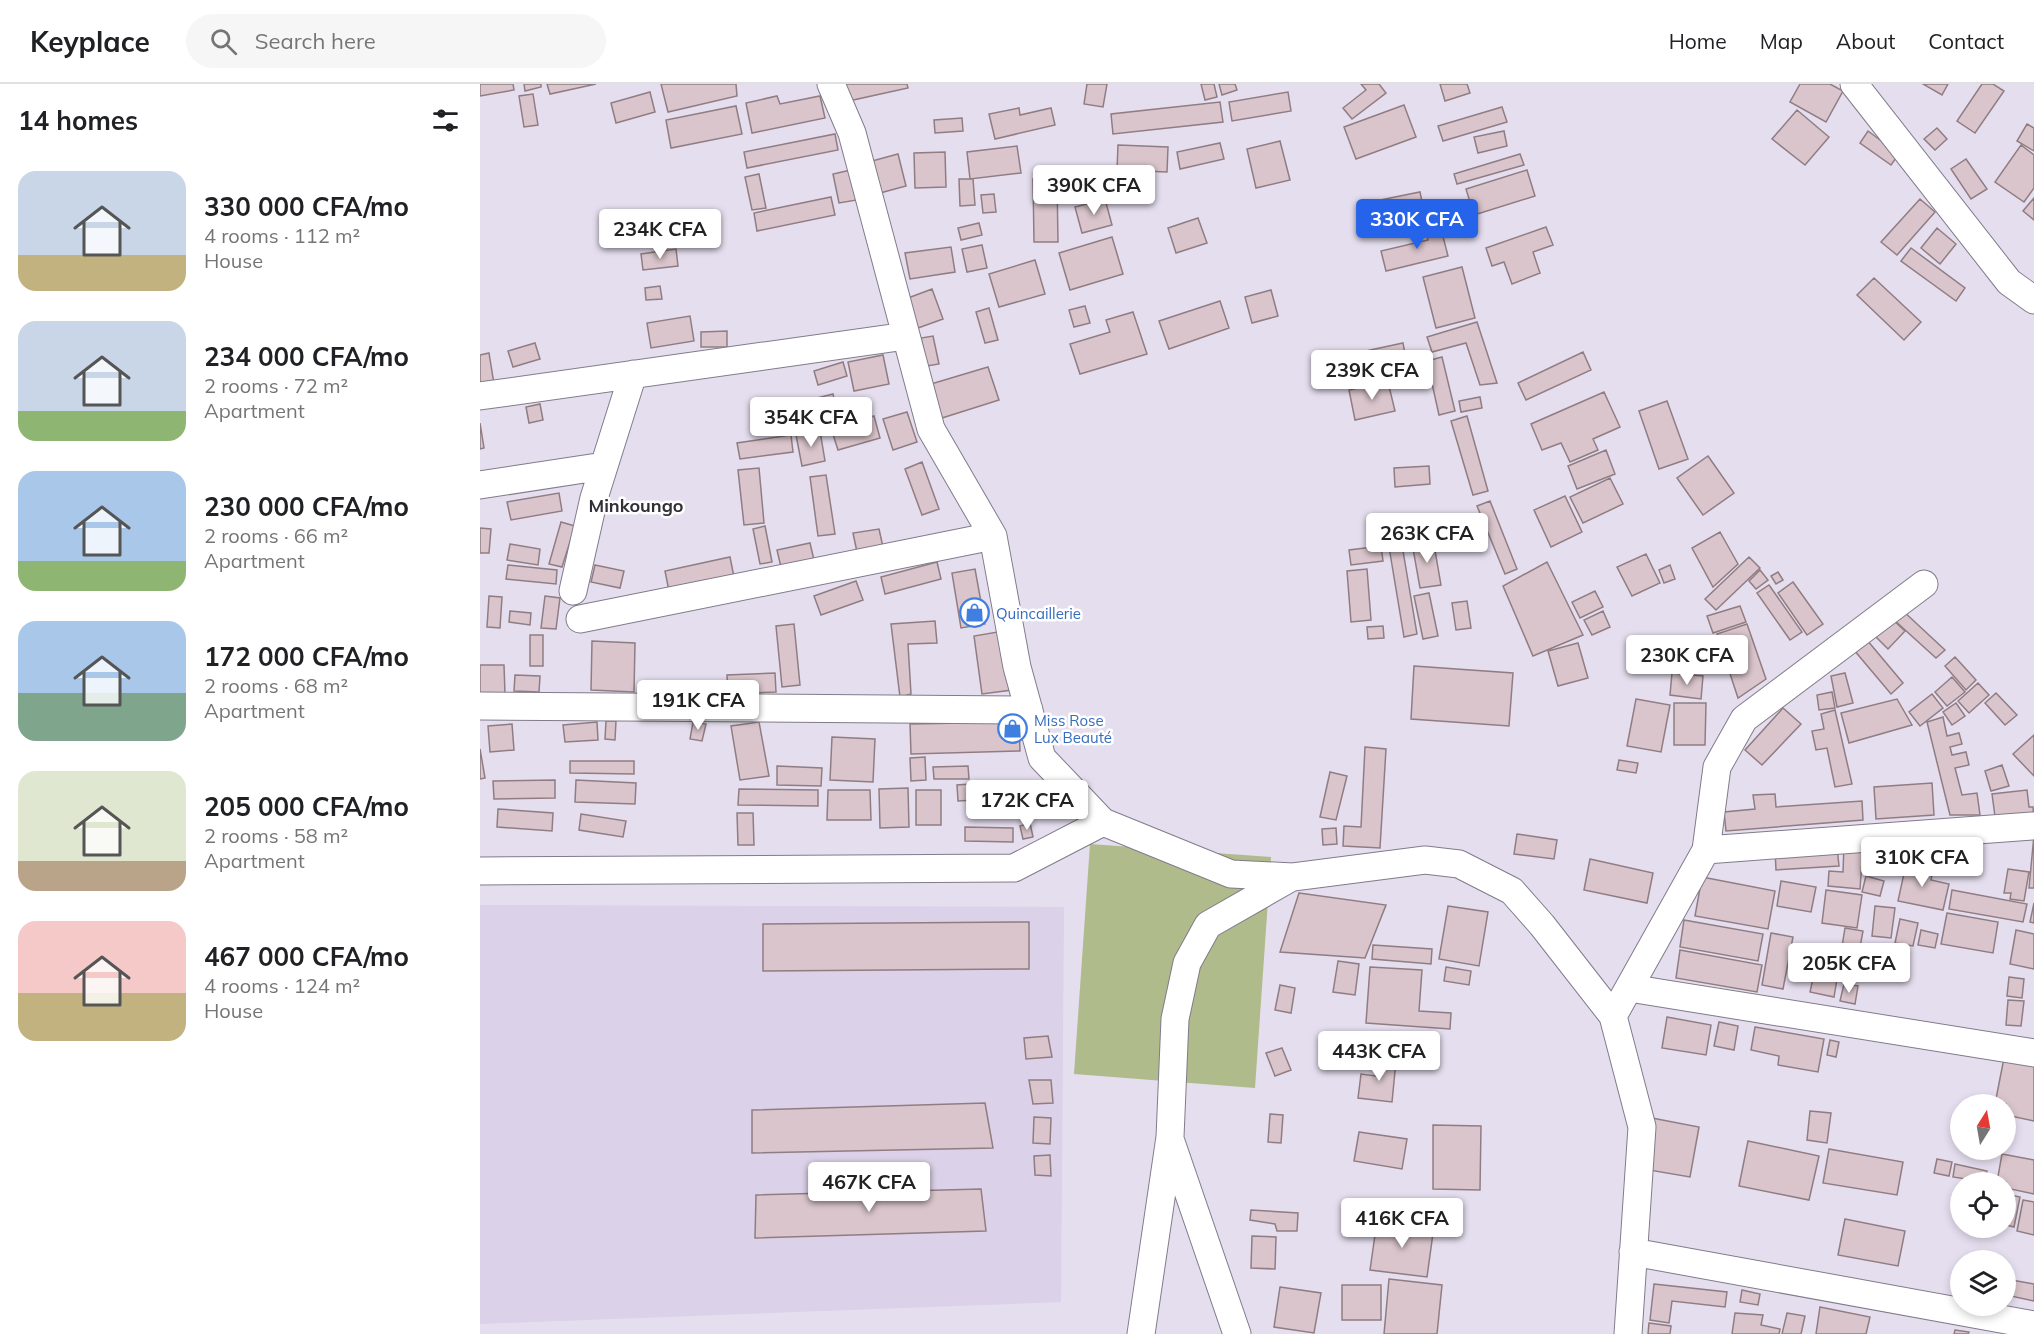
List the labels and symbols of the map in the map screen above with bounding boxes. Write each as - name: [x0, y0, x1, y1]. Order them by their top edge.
- pin: 390K CFA: [1032, 165, 1156, 216]
- pin: 330K CFA: [1355, 199, 1479, 250]
- pin: 234K CFA: [598, 209, 722, 260]
- pin: 239K CFA: [1310, 350, 1434, 401]
- pin: 354K CFA: [749, 397, 873, 448]
- district label: Minkoungo: [588, 494, 684, 517]
- pin: 263K CFA: [1365, 513, 1489, 564]
- shop icon: Quincaillerie: [959, 597, 991, 629]
- place label: Quincaillerie: [996, 604, 1081, 623]
- pin: 230K CFA: [1625, 635, 1749, 686]
- pin: 191K CFA: [636, 680, 760, 731]
- place label: Miss Rose Lux Beauté: [1034, 711, 1112, 747]
- shop icon: Miss Rose Lux Beauté: [997, 713, 1029, 745]
- pin: 172K CFA: [965, 780, 1089, 831]
- pin: 310K CFA: [1860, 837, 1984, 888]
- pin: 205K CFA: [1787, 943, 1911, 994]
- pin: 443K CFA: [1317, 1031, 1441, 1082]
- north arrow: [1950, 1094, 2016, 1160]
- pin: 467K CFA: [807, 1162, 931, 1213]
- pin: 416K CFA: [1340, 1198, 1464, 1249]

